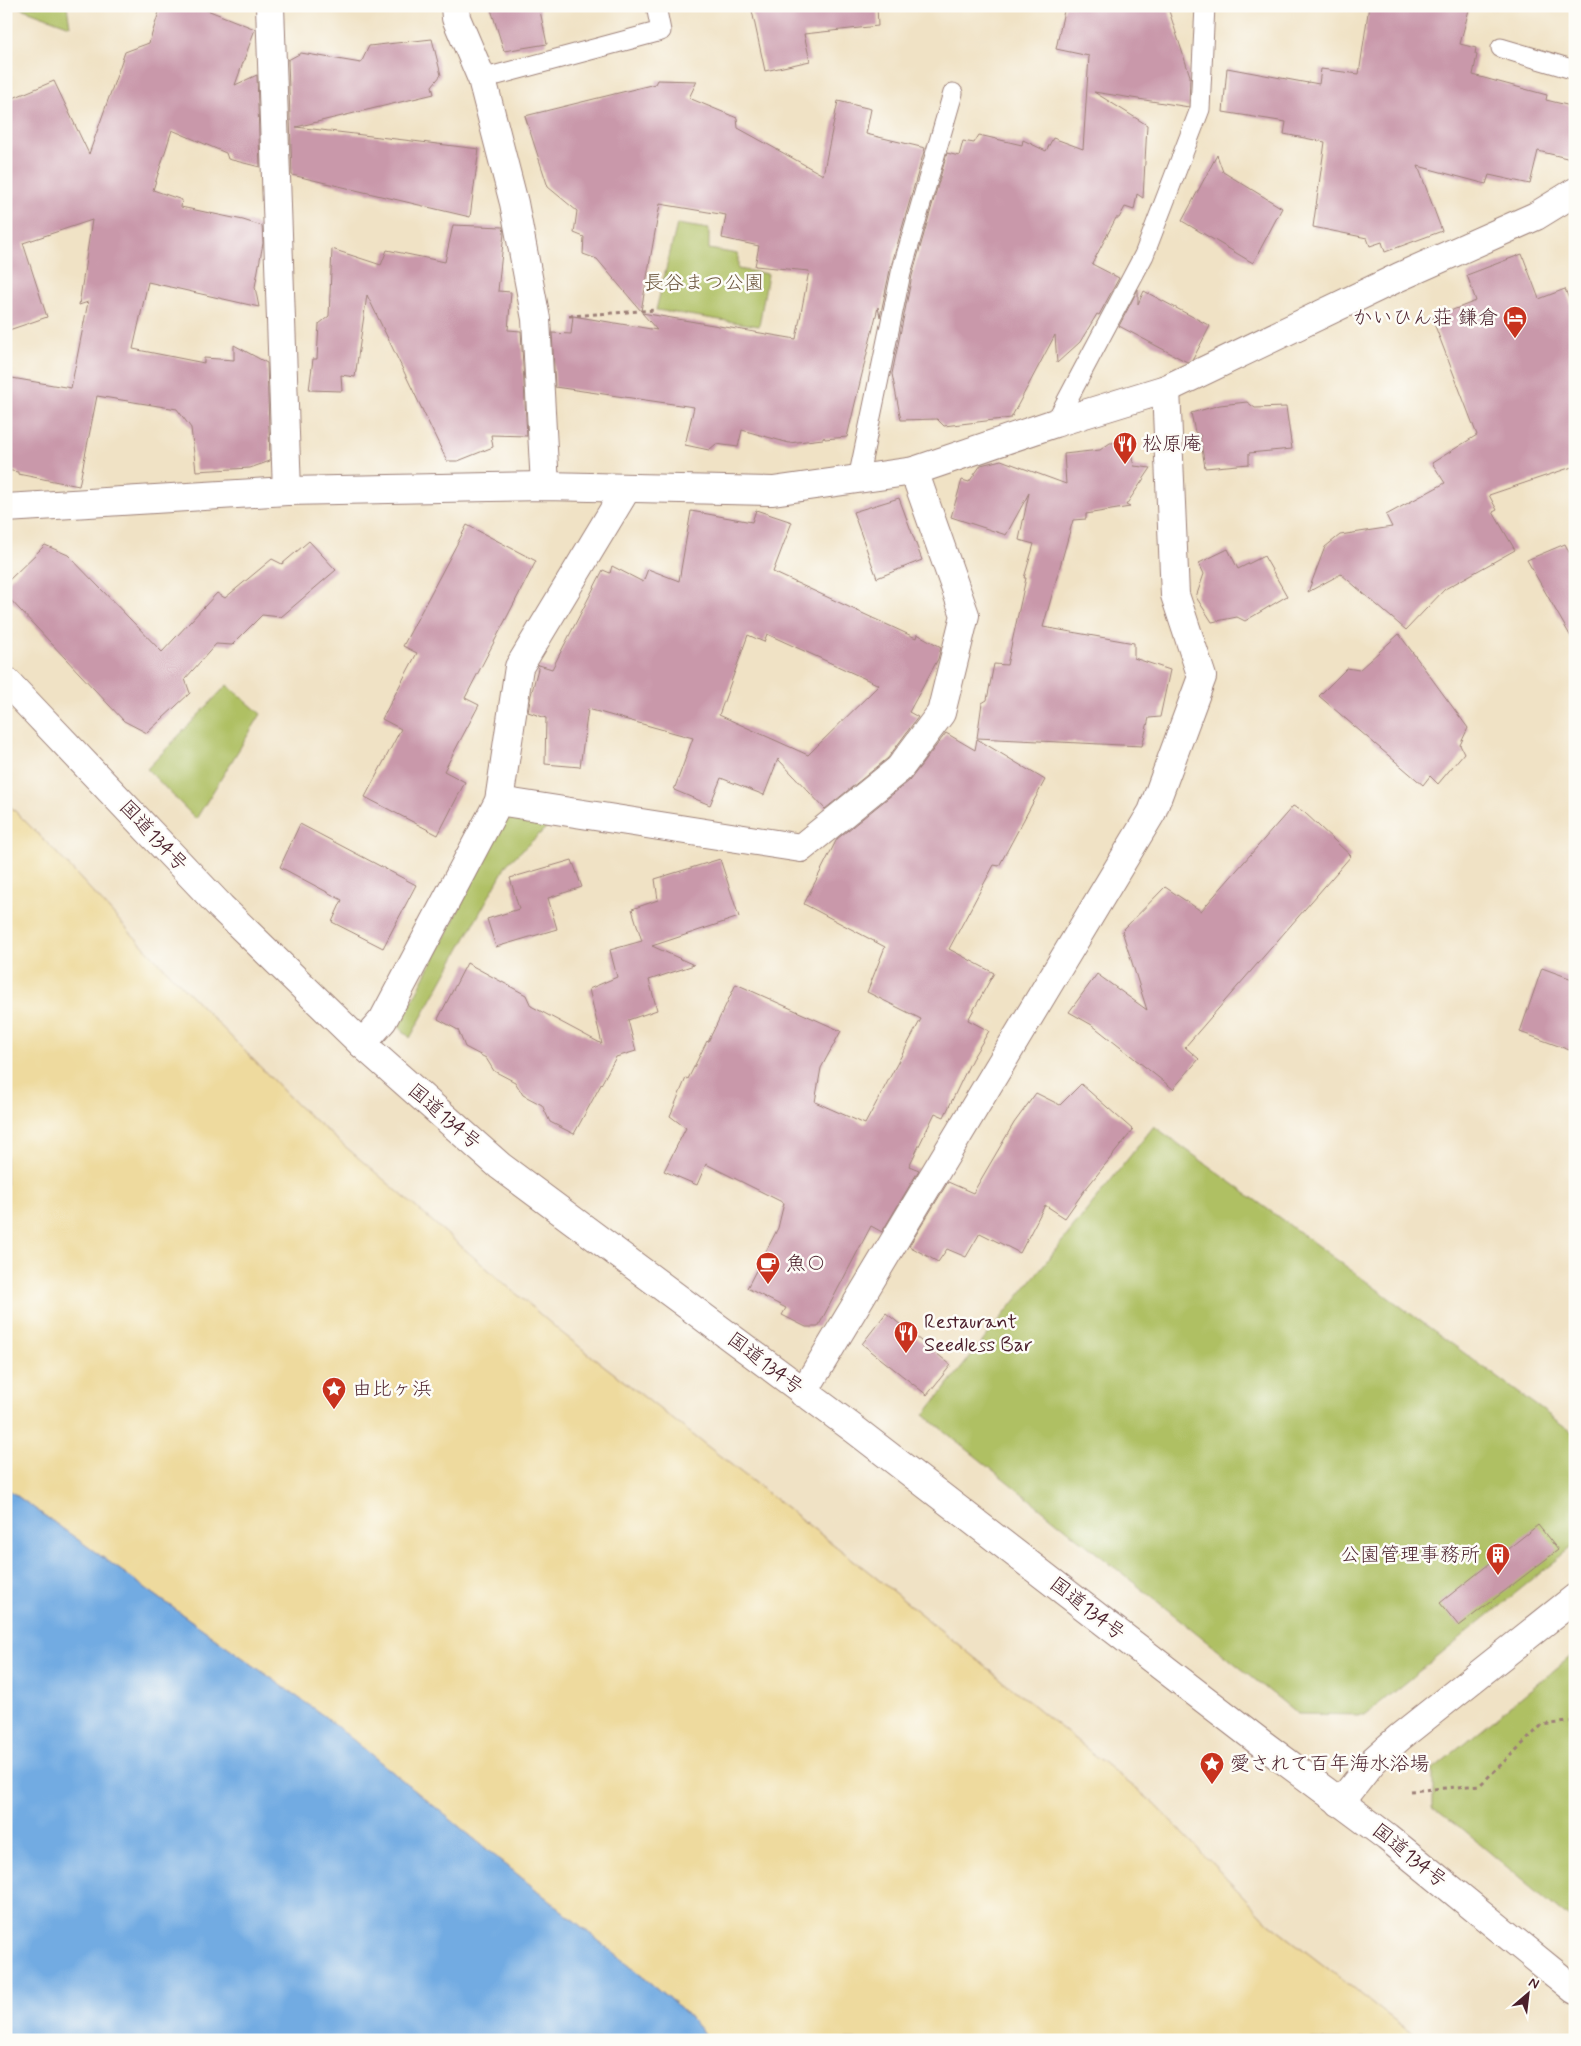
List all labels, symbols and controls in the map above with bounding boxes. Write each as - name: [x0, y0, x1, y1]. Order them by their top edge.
- park label: 長谷まつ公園: [644, 270, 764, 297]
- place label: かいひん荘 鎌倉: [1353, 305, 1498, 332]
- hotel icon: かいひん荘 鎌倉: [1502, 305, 1528, 339]
- restaurant icon: 松原庵: [1112, 431, 1138, 465]
- place label: 松原庵: [1142, 431, 1202, 458]
- street label: 国道134号: [113, 794, 193, 878]
- street label: 国道134号: [401, 1078, 487, 1156]
- cafe icon: 魚〇: [755, 1251, 781, 1285]
- place label: 魚〇: [786, 1251, 826, 1278]
- place label: Restaurant Seedless Bar: [924, 1309, 1033, 1359]
- restaurant icon: Restaurant Seedless Bar: [893, 1320, 919, 1354]
- street label: 国道134号: [721, 1326, 809, 1402]
- place icon: 由比ヶ浜: [321, 1376, 347, 1410]
- place label: 由比ヶ浜: [352, 1376, 432, 1403]
- place label: 公園管理事務所: [1340, 1542, 1480, 1569]
- building icon: 公園管理事務所: [1485, 1542, 1511, 1576]
- street label: 国道134号: [1044, 1571, 1130, 1647]
- place icon: 愛されて百年海水浴場: [1199, 1751, 1225, 1785]
- place label: 愛されて百年海水浴場: [1230, 1751, 1430, 1778]
- street label: 国道134号: [1366, 1817, 1452, 1895]
- north arrow: [1504, 1968, 1554, 2018]
- text: N: [1525, 1973, 1542, 1994]

